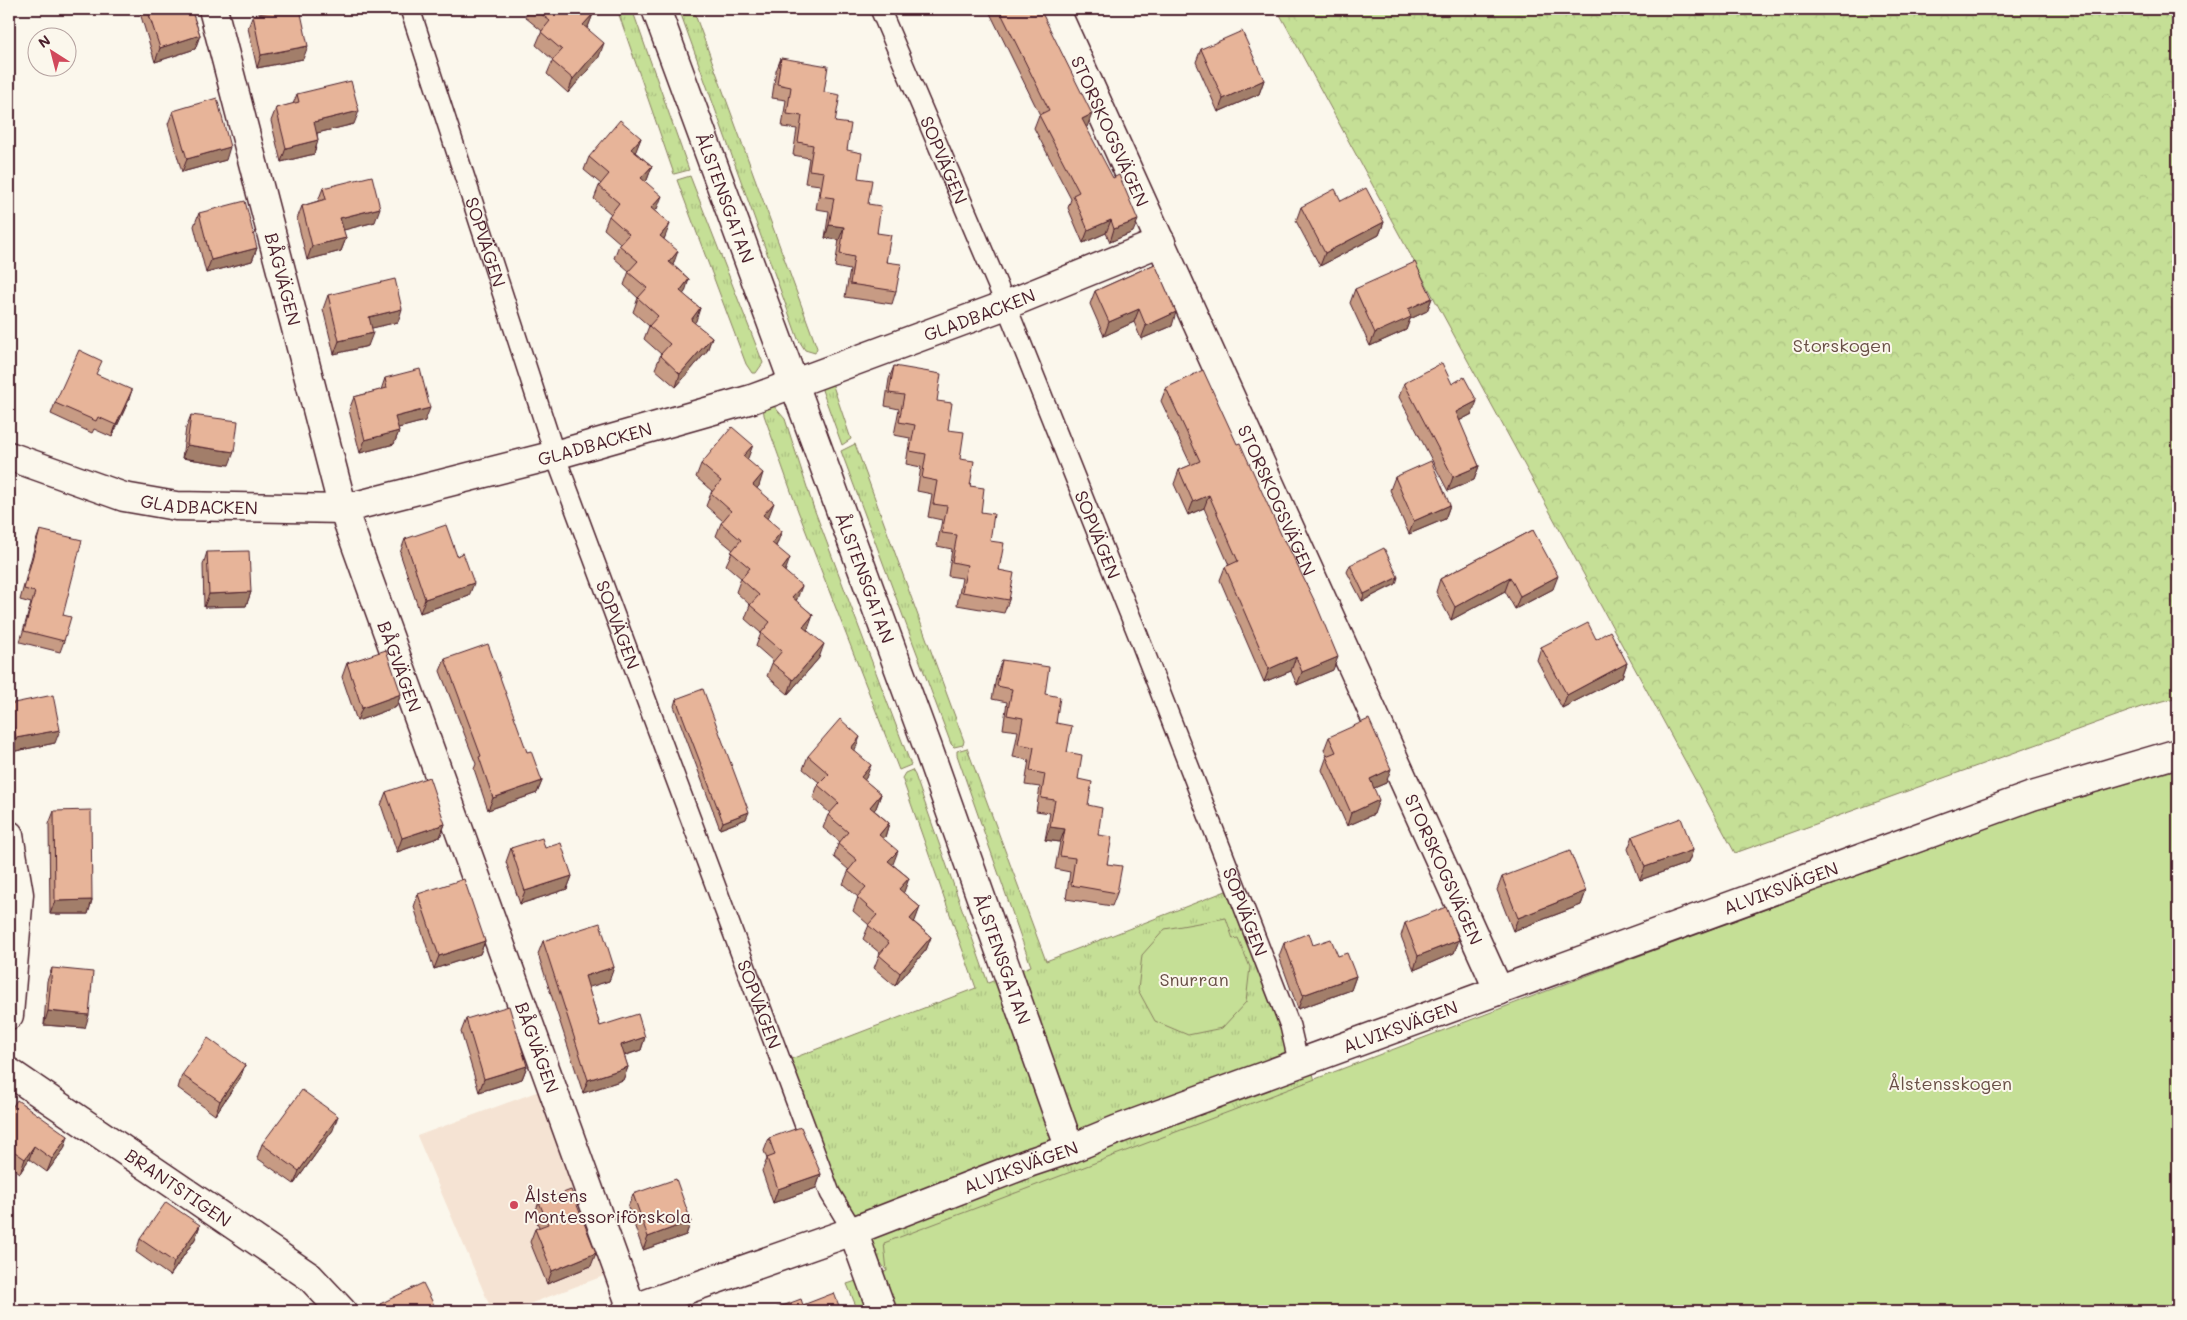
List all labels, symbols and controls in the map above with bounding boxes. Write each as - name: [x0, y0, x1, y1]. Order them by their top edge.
- north arrow: [28, 28, 78, 78]
- text: N: [34, 30, 54, 52]
- street label: STORSKOGSVÄGEN: [1066, 52, 1155, 210]
- street label: SOPVÄGEN: [915, 112, 974, 207]
- street label: ÅLSTENSGATAN: [690, 129, 760, 266]
- street label: SOPVÄGEN: [460, 194, 512, 290]
- street label: BÅGVÄGEN: [260, 230, 307, 328]
- street label: GLADBACKEN: [920, 282, 1039, 346]
- park label: Storskogen: [1793, 333, 1891, 357]
- street label: GLADBACKEN: [535, 416, 655, 471]
- street label: STORSKOGSVÄGEN: [1233, 421, 1322, 579]
- street label: SOPVÄGEN: [1069, 487, 1126, 582]
- street label: GLADBACKEN: [139, 488, 258, 519]
- street label: ÅLSTENSGATAN: [830, 509, 900, 646]
- street label: SOPVÄGEN: [591, 577, 646, 672]
- street label: BÅGVÄGEN: [372, 618, 427, 715]
- street label: STORSKOGSVÄGEN: [1399, 790, 1488, 948]
- street label: ALVIKSVÄGEN: [1720, 856, 1842, 920]
- street label: SOPVÄGEN: [1218, 864, 1274, 959]
- street label: ÅLSTENSGATAN: [968, 890, 1037, 1028]
- street label: SOPVÄGEN: [732, 956, 787, 1052]
- park label: Snurran: [1159, 967, 1229, 991]
- street label: ALVIKSVÄGEN: [1339, 994, 1461, 1058]
- street label: BÅGVÄGEN: [510, 998, 565, 1096]
- park label: Ålstensskogen: [1888, 1071, 2012, 1095]
- street label: ALVIKSVÄGEN: [960, 1135, 1082, 1199]
- street label: BRANTSTIGEN: [121, 1143, 236, 1232]
- place label: Ålstens Montessoriförskola: [524, 1183, 691, 1228]
- marker: Ålstens Montessoriförskola: [508, 1199, 520, 1211]

